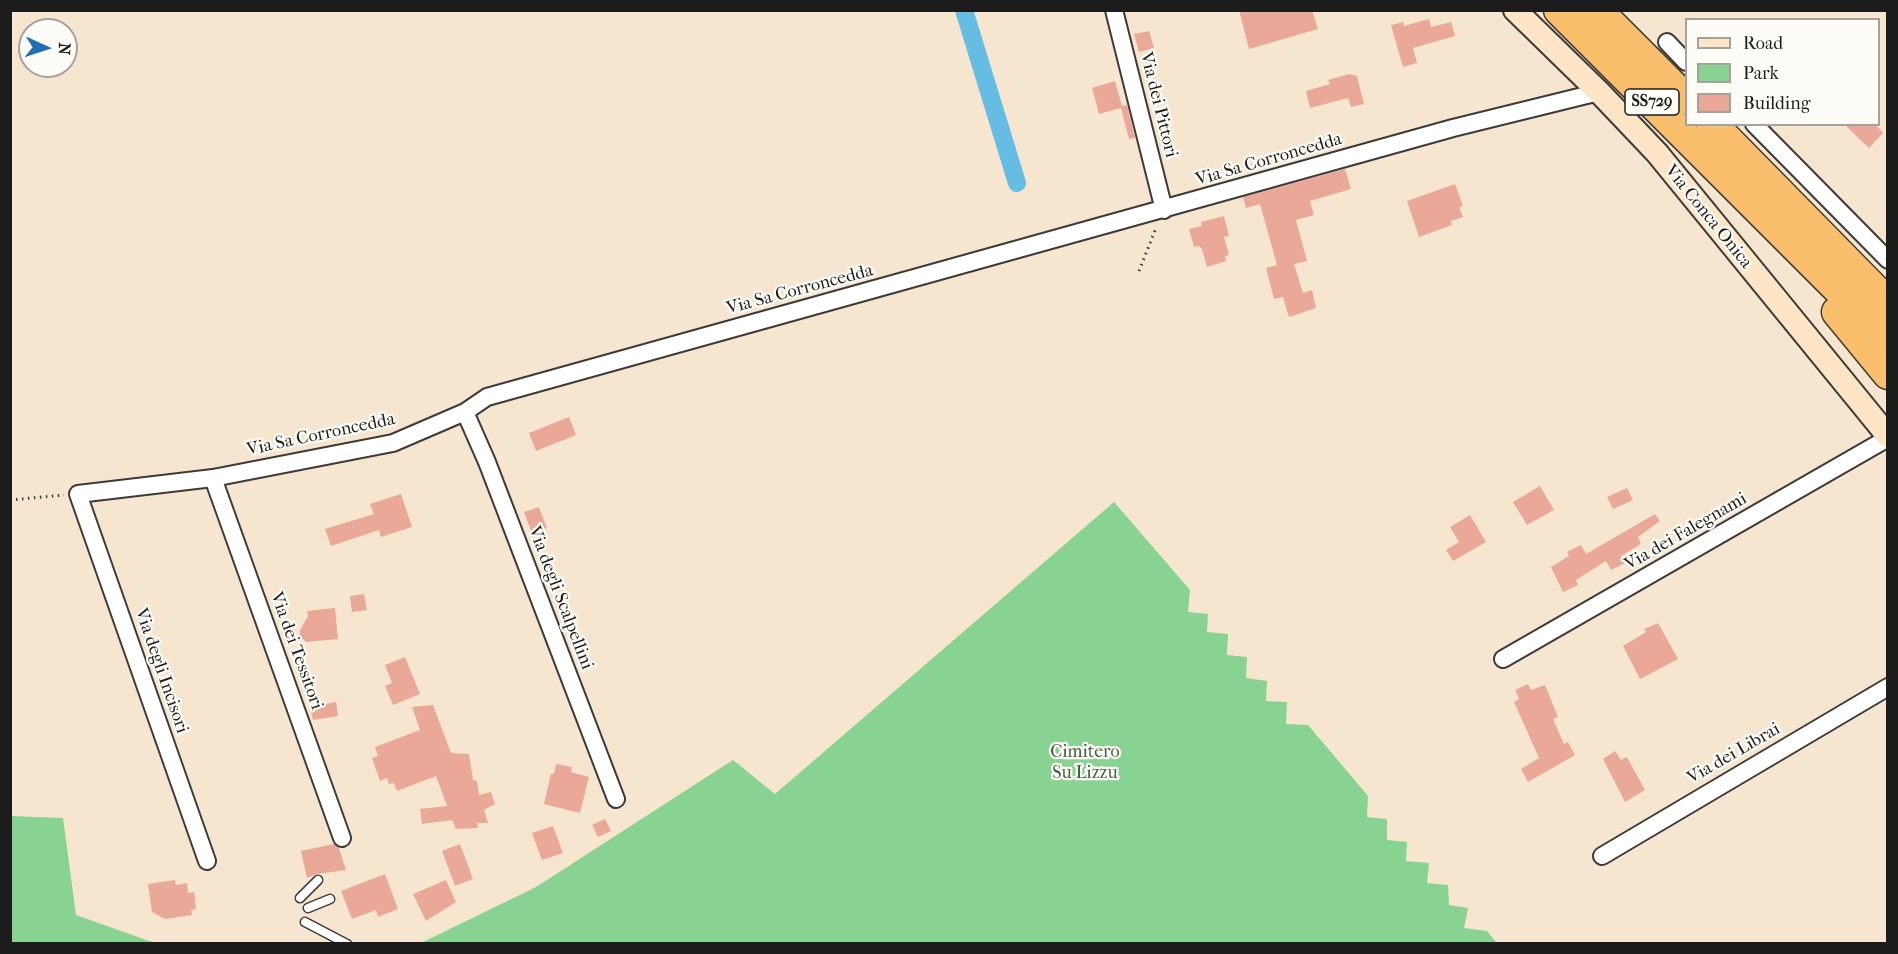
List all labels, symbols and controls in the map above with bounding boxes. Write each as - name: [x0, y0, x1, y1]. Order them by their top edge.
- north arrow: [18, 18, 78, 78]
- legend: [1685, 18, 1880, 126]
- text: Road: [1743, 33, 1783, 54]
- text: N: [55, 42, 74, 55]
- street label: Via dei Pittori: [1134, 50, 1182, 160]
- text: Park: [1743, 63, 1779, 84]
- road number: SS729: [1625, 89, 1679, 115]
- text: Building: [1743, 93, 1810, 114]
- street label: Via Sa Corroncedda: [1193, 129, 1345, 191]
- street label: Via Conca Onica: [1660, 161, 1756, 273]
- street label: Via Sa Corroncedda: [724, 260, 876, 320]
- street label: Via Sa Corroncedda: [245, 409, 397, 461]
- street label: Via dei Falegnami: [1621, 488, 1751, 576]
- street label: Via degli Scalpellini: [523, 523, 597, 673]
- street label: Via dei Tessitori: [265, 589, 327, 713]
- street label: Via degli Incisori: [129, 606, 193, 736]
- street label: Via dei Librai: [1684, 719, 1784, 789]
- park label: Cimitero Su Lizzu: [1050, 742, 1120, 784]

